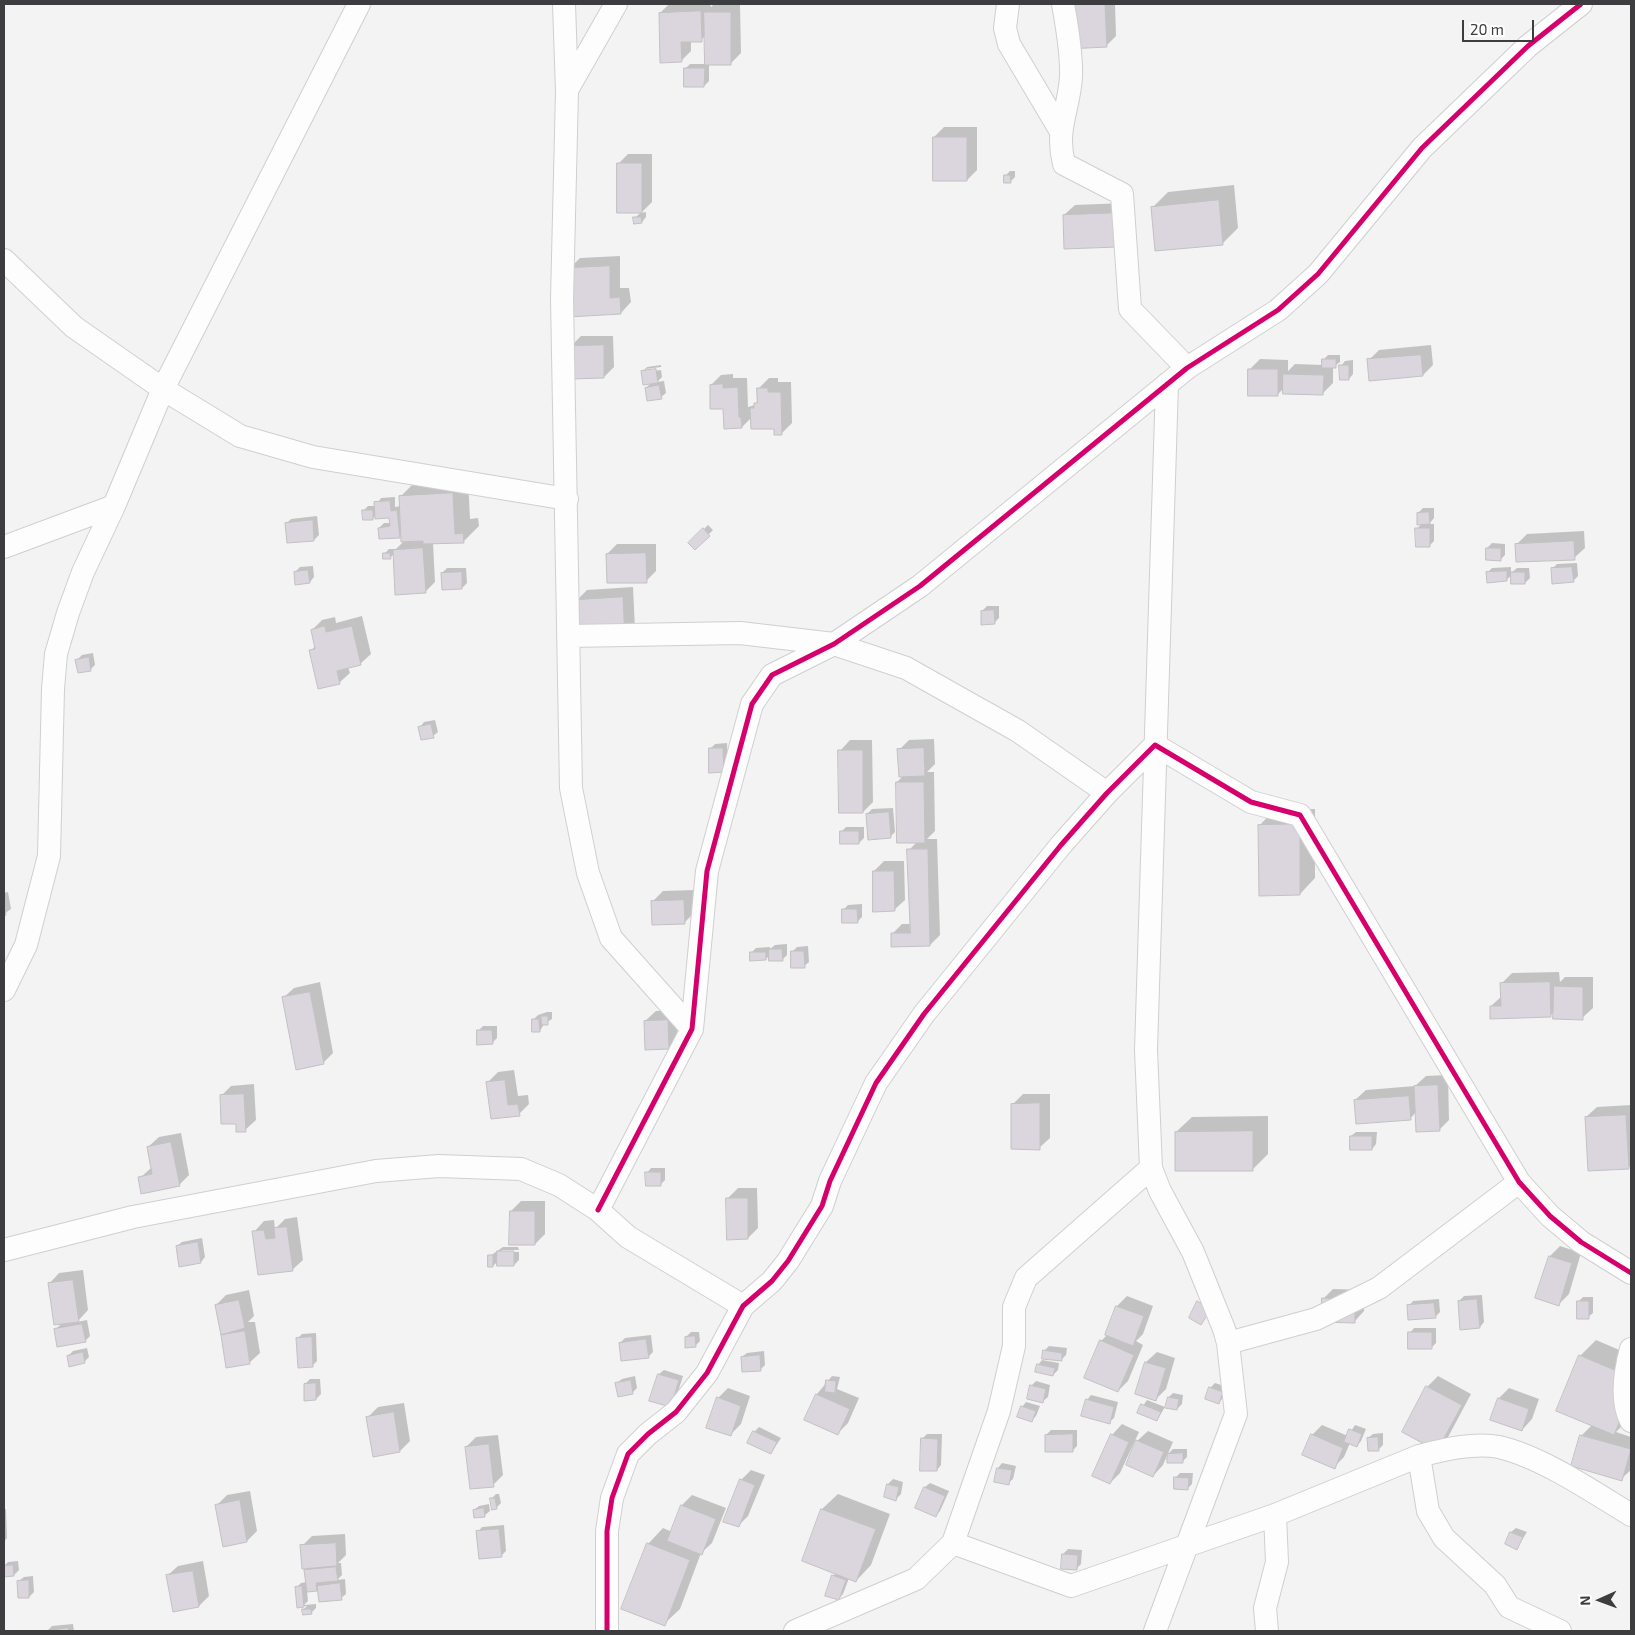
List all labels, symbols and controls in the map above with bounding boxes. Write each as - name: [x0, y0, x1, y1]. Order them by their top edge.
- scale bar: [1465, 10, 1538, 42]
- text: 20 m: [1470, 20, 1504, 38]
- north arrow: [1575, 1575, 1625, 1625]
- text: N: [1576, 1595, 1593, 1606]

